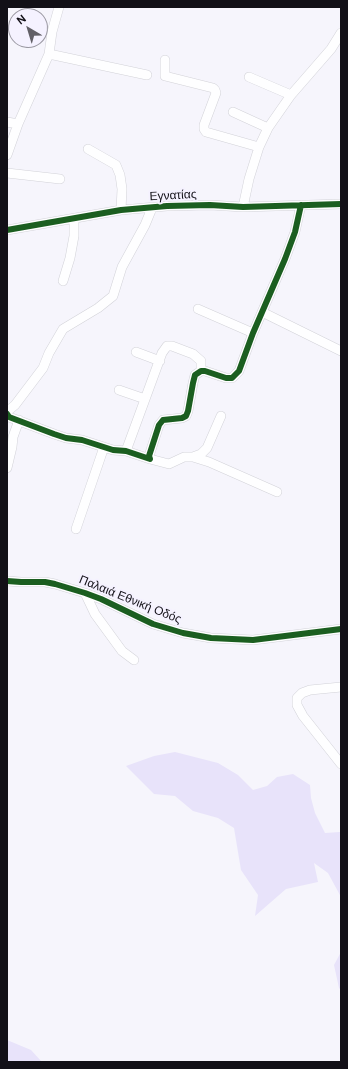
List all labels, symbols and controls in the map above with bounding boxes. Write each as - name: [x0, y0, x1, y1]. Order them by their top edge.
- north arrow: [8, 8, 48, 48]
- text: N: [14, 11, 29, 27]
- street label: Εγνατίας: [149, 188, 197, 204]
- street label: Παλαιά Εθνική Οδός: [77, 573, 183, 627]

